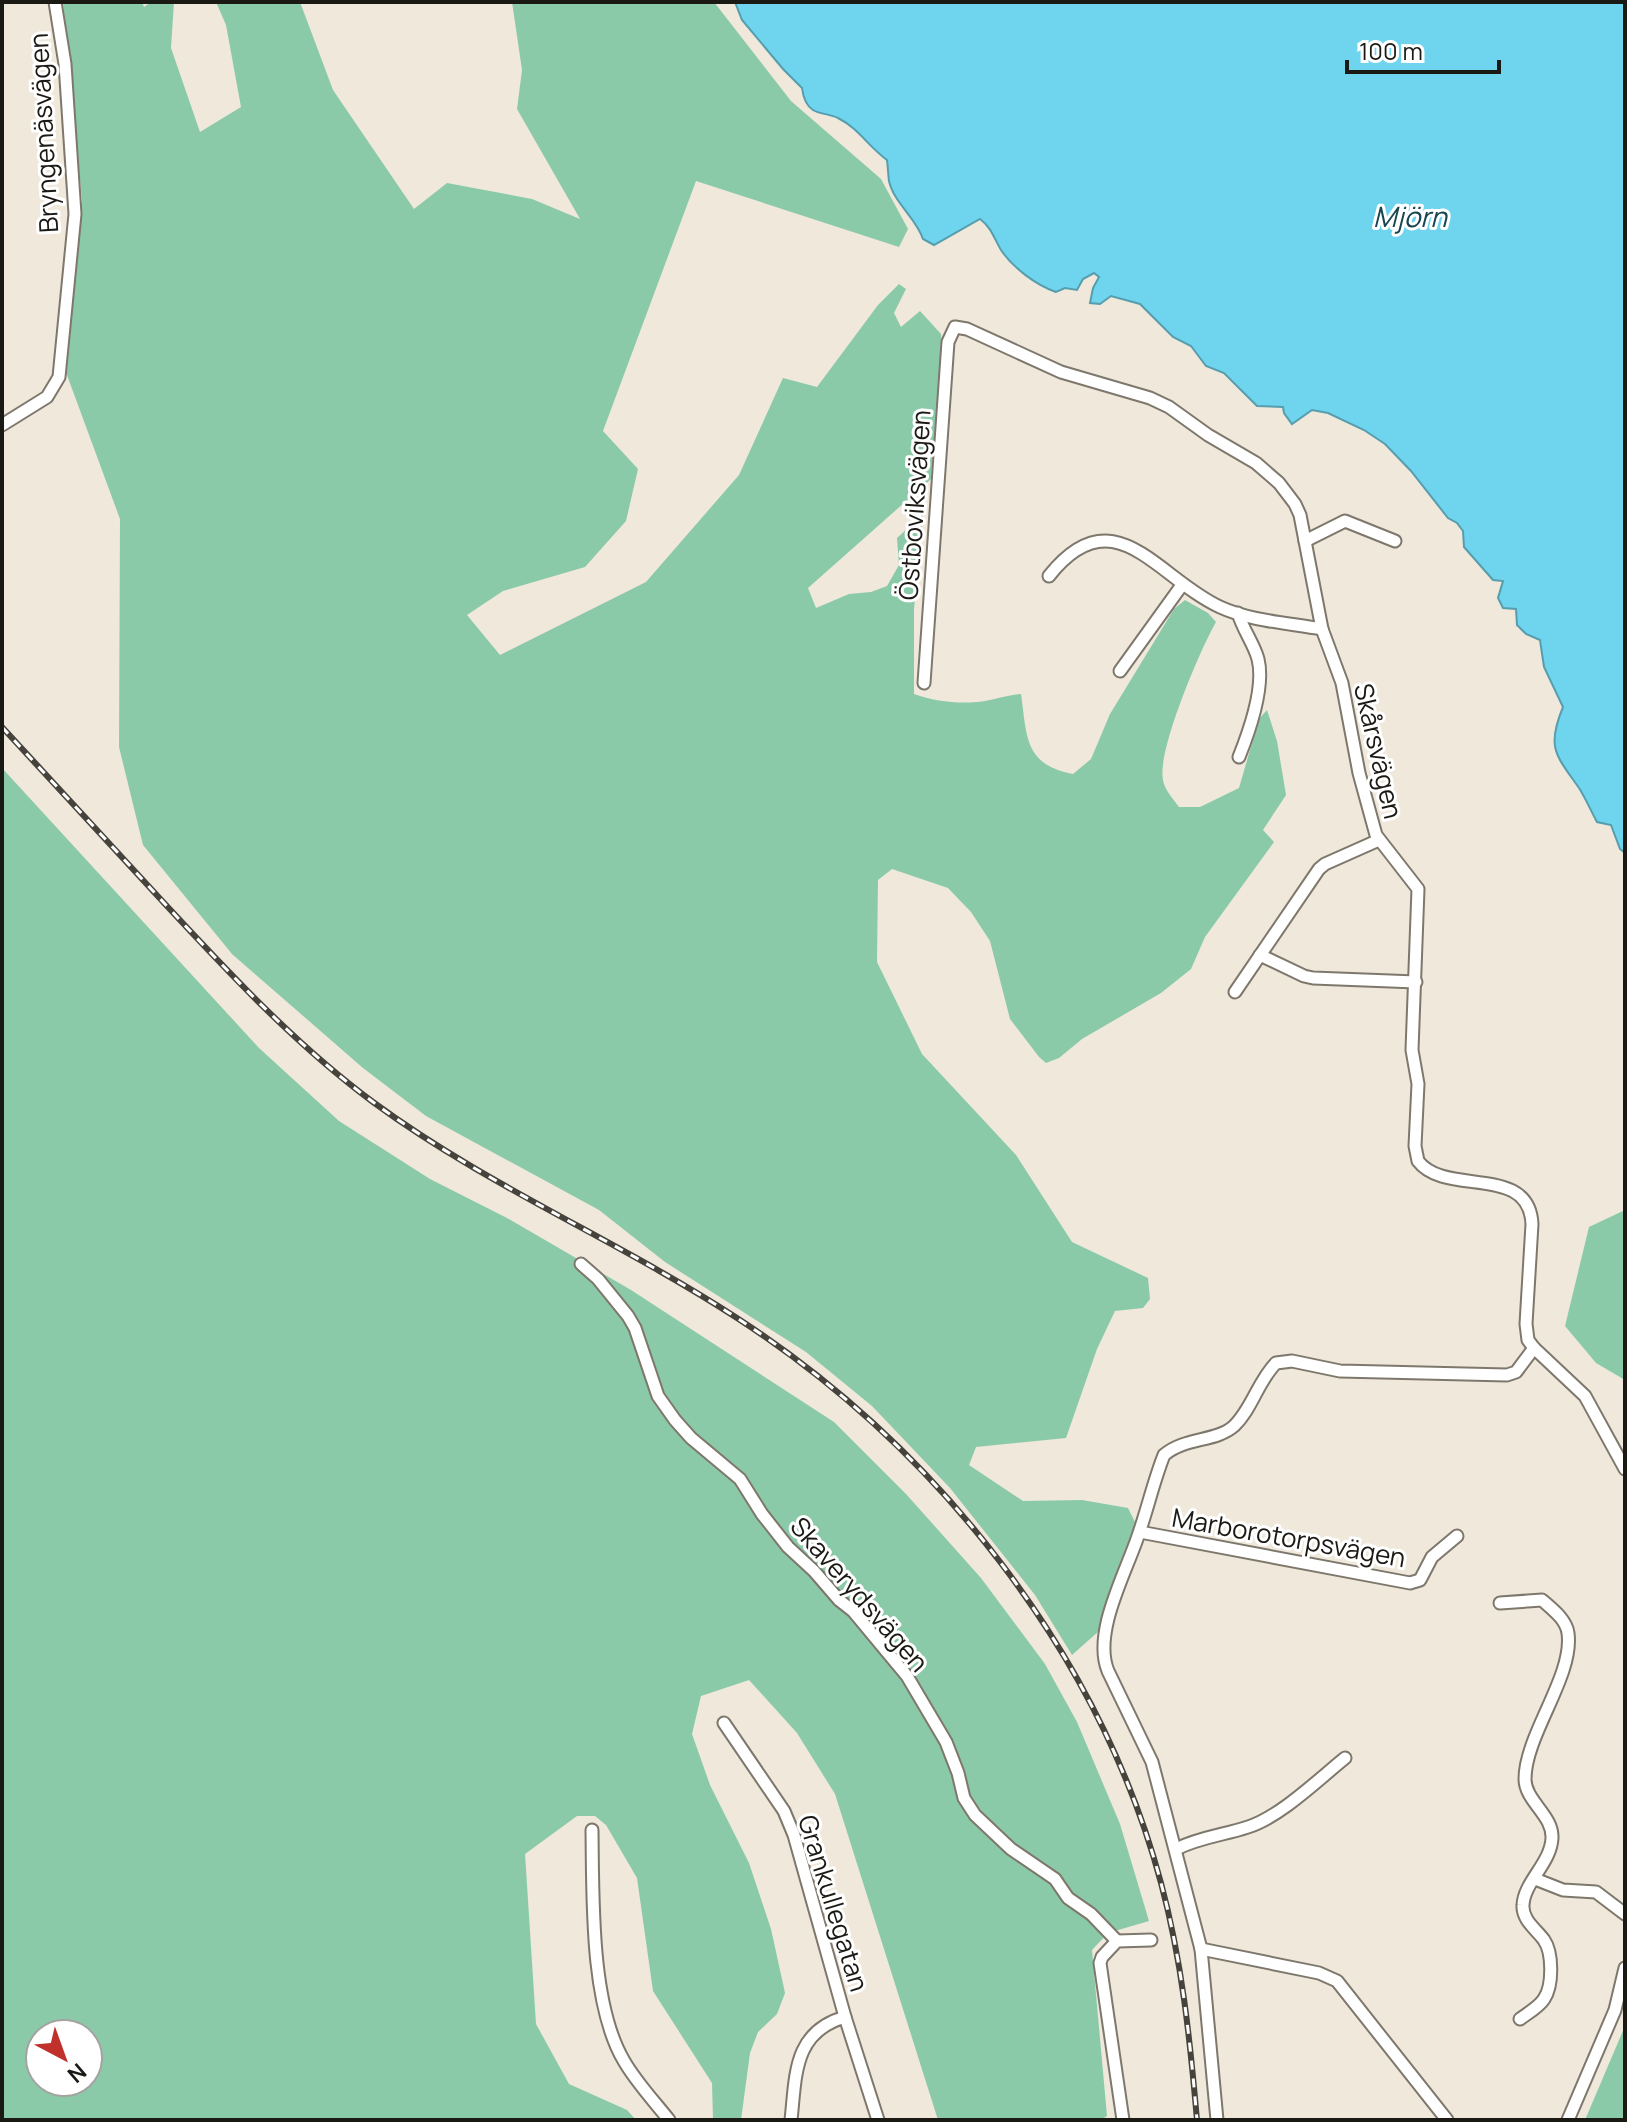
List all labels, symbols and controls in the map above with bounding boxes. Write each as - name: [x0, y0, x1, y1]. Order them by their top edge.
- scale bar: [1347, 24, 1499, 74]
- street label: Bryngenäsvägen: [20, 32, 66, 234]
- text: 100 m: [1359, 34, 1423, 67]
- water label: Mjörn: [1373, 197, 1448, 235]
- street label: Östboviksvägen: [889, 409, 939, 601]
- street label: Skårsvägen: [1346, 680, 1412, 822]
- street label: Marborotorpsvägen: [1169, 1499, 1409, 1575]
- street label: Skaverydsvägen: [783, 1509, 937, 1679]
- street label: Grankullegatan: [790, 1810, 878, 1996]
- north arrow: [24, 2018, 104, 2098]
- text: N: [61, 2057, 93, 2090]

